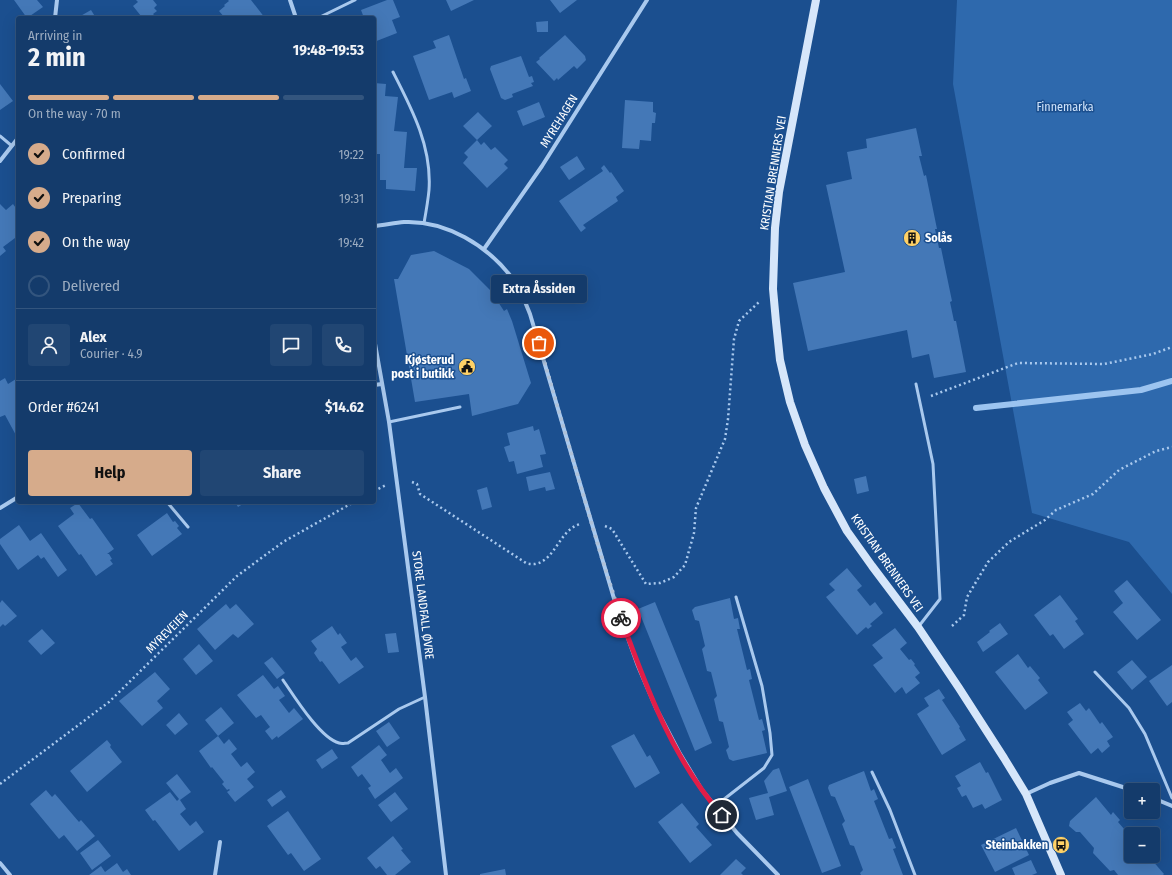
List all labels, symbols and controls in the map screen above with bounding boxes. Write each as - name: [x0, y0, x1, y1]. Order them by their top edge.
- text: Arriving in: [28, 28, 82, 43]
- text: 19:48–19:53: [293, 41, 364, 59]
- text: 2 min: [28, 42, 86, 73]
- street label: MYREHAGEN: [537, 92, 581, 150]
- park label: Finnemarka: [1036, 100, 1094, 114]
- text: On the way · 70 m: [28, 106, 121, 121]
- street label: KRISTIAN BRENNERS VEI: [757, 115, 789, 231]
- icon: check: [28, 143, 50, 165]
- text: Confirmed: [62, 145, 125, 163]
- text: 19:22: [338, 147, 364, 162]
- icon: check: [28, 187, 50, 209]
- text: Preparing: [62, 189, 121, 207]
- text: 19:31: [339, 191, 364, 206]
- building icon: Solås: [902, 228, 922, 248]
- icon: check: [28, 231, 50, 253]
- place label: Solås: [925, 231, 953, 245]
- text: On the way: [62, 233, 130, 251]
- text: 19:42: [338, 235, 364, 250]
- callout: Extra Åssiden: [491, 275, 587, 303]
- text: Delivered: [62, 277, 120, 295]
- text: Extra Åssiden: [503, 281, 575, 296]
- button: person: [28, 324, 70, 366]
- button: chat: [270, 324, 312, 366]
- button: phone: [322, 324, 364, 366]
- pin: [522, 326, 556, 360]
- text: Alex: [80, 328, 107, 346]
- icon: bag: [528, 332, 550, 354]
- text: Courier · 4.9: [80, 346, 143, 361]
- place label: Kjøsterud post i butikk: [391, 353, 455, 381]
- public building icon: Kjøsterud post i butikk: [457, 357, 477, 377]
- text: Order #6241: [28, 398, 99, 416]
- text: $14.62: [325, 398, 364, 416]
- button: Help: [28, 450, 192, 496]
- button: Share: [200, 450, 364, 496]
- street label: KRISTIAN BRENNERS VEI: [848, 512, 926, 614]
- street label: STORE LANDFALL ØVRE: [409, 550, 437, 661]
- courier: [601, 598, 641, 638]
- icon: bike: [610, 607, 632, 629]
- street label: MYREVEIEN: [143, 608, 191, 656]
- map controls: [1124, 783, 1160, 863]
- button: +: [1124, 783, 1160, 819]
- pin: [705, 798, 739, 832]
- icon: home: [711, 804, 733, 826]
- button: −: [1124, 827, 1160, 863]
- bus stop icon: Steinbakken: [1051, 835, 1071, 855]
- place label: Steinbakken: [985, 838, 1048, 852]

